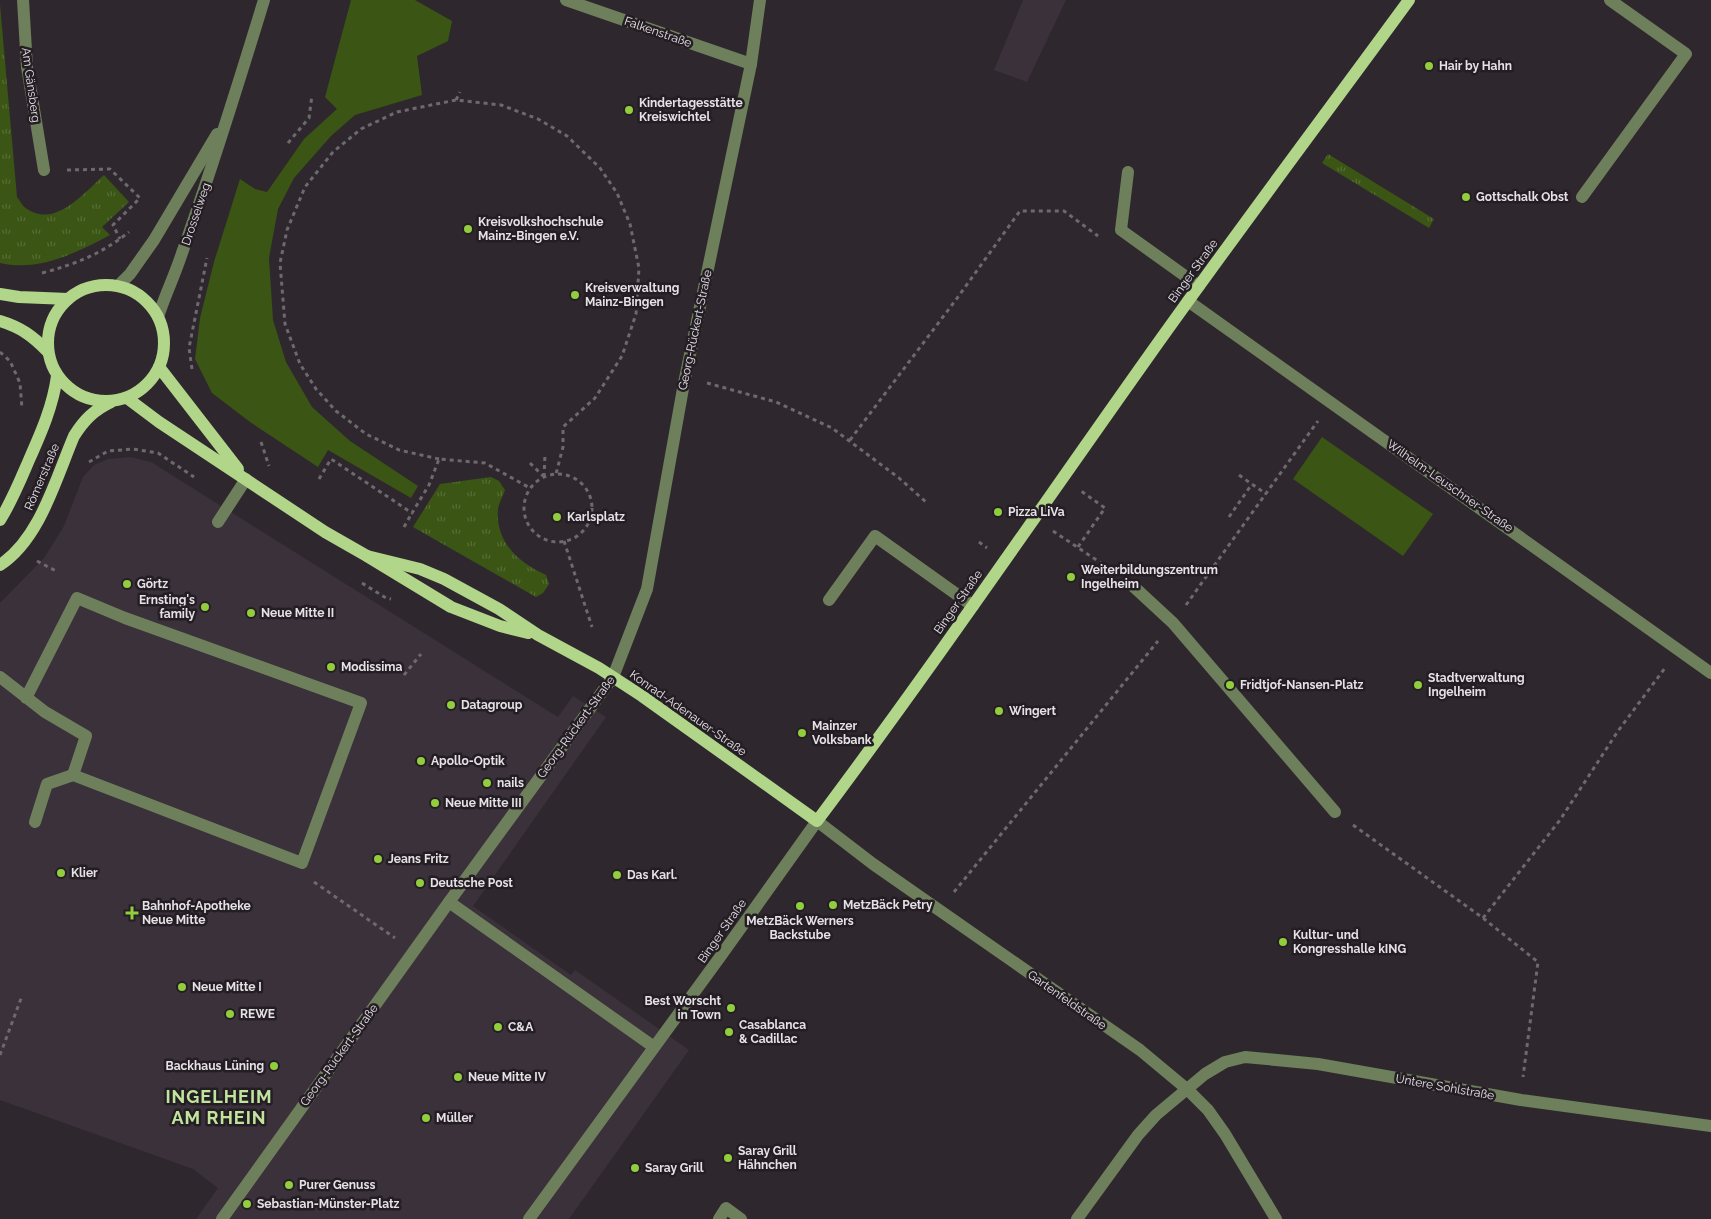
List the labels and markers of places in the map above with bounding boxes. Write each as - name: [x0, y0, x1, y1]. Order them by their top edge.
- place label: Hair by Hahn: [1439, 59, 1512, 73]
- marker: Hair by Hahn: [1423, 60, 1435, 72]
- place label: Kindertagesstätte Kreiswichtel: [639, 96, 743, 124]
- marker: Kindertagesstätte Kreiswichtel: [623, 104, 635, 116]
- place label: Gottschalk Obst: [1476, 190, 1569, 204]
- marker: Gottschalk Obst: [1460, 191, 1472, 203]
- place label: Kreisvolkshochschule Mainz-Bingen e.V.: [478, 215, 604, 243]
- marker: Kreisvolkshochschule Mainz-Bingen e.V.: [462, 223, 474, 235]
- place label: Kreisverwaltung Mainz-Bingen: [585, 281, 679, 309]
- marker: Kreisverwaltung Mainz-Bingen: [569, 289, 581, 301]
- place label: Pizza LiVa: [1008, 505, 1065, 519]
- marker: Pizza LiVa: [992, 506, 1004, 518]
- place label: Karlsplatz: [567, 510, 625, 524]
- marker: Karlsplatz: [551, 511, 563, 523]
- place label: Weiterbildungszentrum Ingelheim: [1081, 563, 1218, 591]
- marker: Weiterbildungszentrum Ingelheim: [1065, 571, 1077, 583]
- place label: Görtz: [137, 577, 168, 591]
- marker: Görtz: [121, 578, 133, 590]
- place label: Ernsting's family: [139, 593, 195, 621]
- marker: Ernsting's family: [199, 601, 211, 613]
- place label: Neue Mitte II: [261, 606, 334, 620]
- marker: Neue Mitte II: [245, 607, 257, 619]
- place label: Modissima: [341, 660, 402, 674]
- marker: Modissima: [325, 661, 337, 673]
- place label: Stadtverwaltung Ingelheim: [1428, 671, 1525, 699]
- place label: Fridtjof-Nansen-Platz: [1240, 678, 1364, 692]
- marker: Fridtjof-Nansen-Platz: [1224, 679, 1236, 691]
- marker: Stadtverwaltung Ingelheim: [1412, 679, 1424, 691]
- place label: Datagroup: [461, 698, 523, 712]
- marker: Datagroup: [445, 699, 457, 711]
- place label: Wingert: [1009, 704, 1056, 718]
- marker: Wingert: [993, 705, 1005, 717]
- place label: Mainzer Volksbank: [812, 719, 872, 747]
- marker: Mainzer Volksbank: [796, 727, 808, 739]
- place label: Apollo-Optik: [431, 754, 505, 768]
- marker: Apollo-Optik: [415, 755, 427, 767]
- place label: nails: [497, 776, 524, 790]
- marker: nails: [481, 777, 493, 789]
- place label: Neue Mitte III: [445, 796, 522, 810]
- marker: Neue Mitte III: [429, 797, 441, 809]
- place label: Jeans Fritz: [388, 852, 449, 866]
- marker: Jeans Fritz: [372, 853, 384, 865]
- place label: Klier: [71, 866, 98, 880]
- marker: Klier: [55, 867, 67, 879]
- place label: Das Karl.: [627, 868, 678, 882]
- marker: Das Karl.: [611, 869, 623, 881]
- place label: Deutsche Post: [430, 876, 513, 890]
- marker: Deutsche Post: [414, 877, 426, 889]
- place label: MetzBäck Petry: [843, 898, 933, 912]
- place label: Bahnhof-Apotheke Neue Mitte: [142, 899, 251, 927]
- marker: MetzBäck Petry: [827, 899, 839, 911]
- marker: MetzBäck Werners Backstube: [794, 900, 806, 912]
- marker: Bahnhof-Apotheke Neue Mitte: [126, 907, 138, 919]
- place label: MetzBäck Werners Backstube: [746, 914, 854, 942]
- place label: Kultur- und Kongresshalle kING: [1293, 928, 1406, 956]
- marker: Kultur- und Kongresshalle kING: [1277, 936, 1289, 948]
- place label: Neue Mitte I: [192, 980, 262, 994]
- marker: Neue Mitte I: [176, 981, 188, 993]
- place label: Best Worscht in Town: [644, 994, 721, 1022]
- marker: Best Worscht in Town: [725, 1002, 737, 1014]
- place label: REWE: [240, 1007, 275, 1021]
- marker: REWE: [224, 1008, 236, 1020]
- place label: Casablanca & Cadillac: [739, 1018, 806, 1046]
- place label: C&A: [508, 1020, 534, 1034]
- marker: C&A: [492, 1021, 504, 1033]
- marker: Casablanca & Cadillac: [723, 1026, 735, 1038]
- place label: Backhaus Lüning: [166, 1059, 264, 1073]
- marker: Backhaus Lüning: [268, 1060, 280, 1072]
- place label: Neue Mitte IV: [468, 1070, 547, 1084]
- marker: Neue Mitte IV: [452, 1071, 464, 1083]
- place label: Müller: [436, 1111, 474, 1125]
- marker: Müller: [420, 1112, 432, 1124]
- place label: Saray Grill Hähnchen: [738, 1144, 797, 1172]
- marker: Saray Grill Hähnchen: [722, 1152, 734, 1164]
- place label: Saray Grill: [645, 1161, 704, 1175]
- marker: Saray Grill: [629, 1162, 641, 1174]
- place label: Purer Genuss: [299, 1178, 375, 1192]
- marker: Purer Genuss: [283, 1179, 295, 1191]
- place label: Sebastian-Münster-Platz: [257, 1197, 400, 1211]
- marker: Sebastian-Münster-Platz: [241, 1198, 253, 1210]

